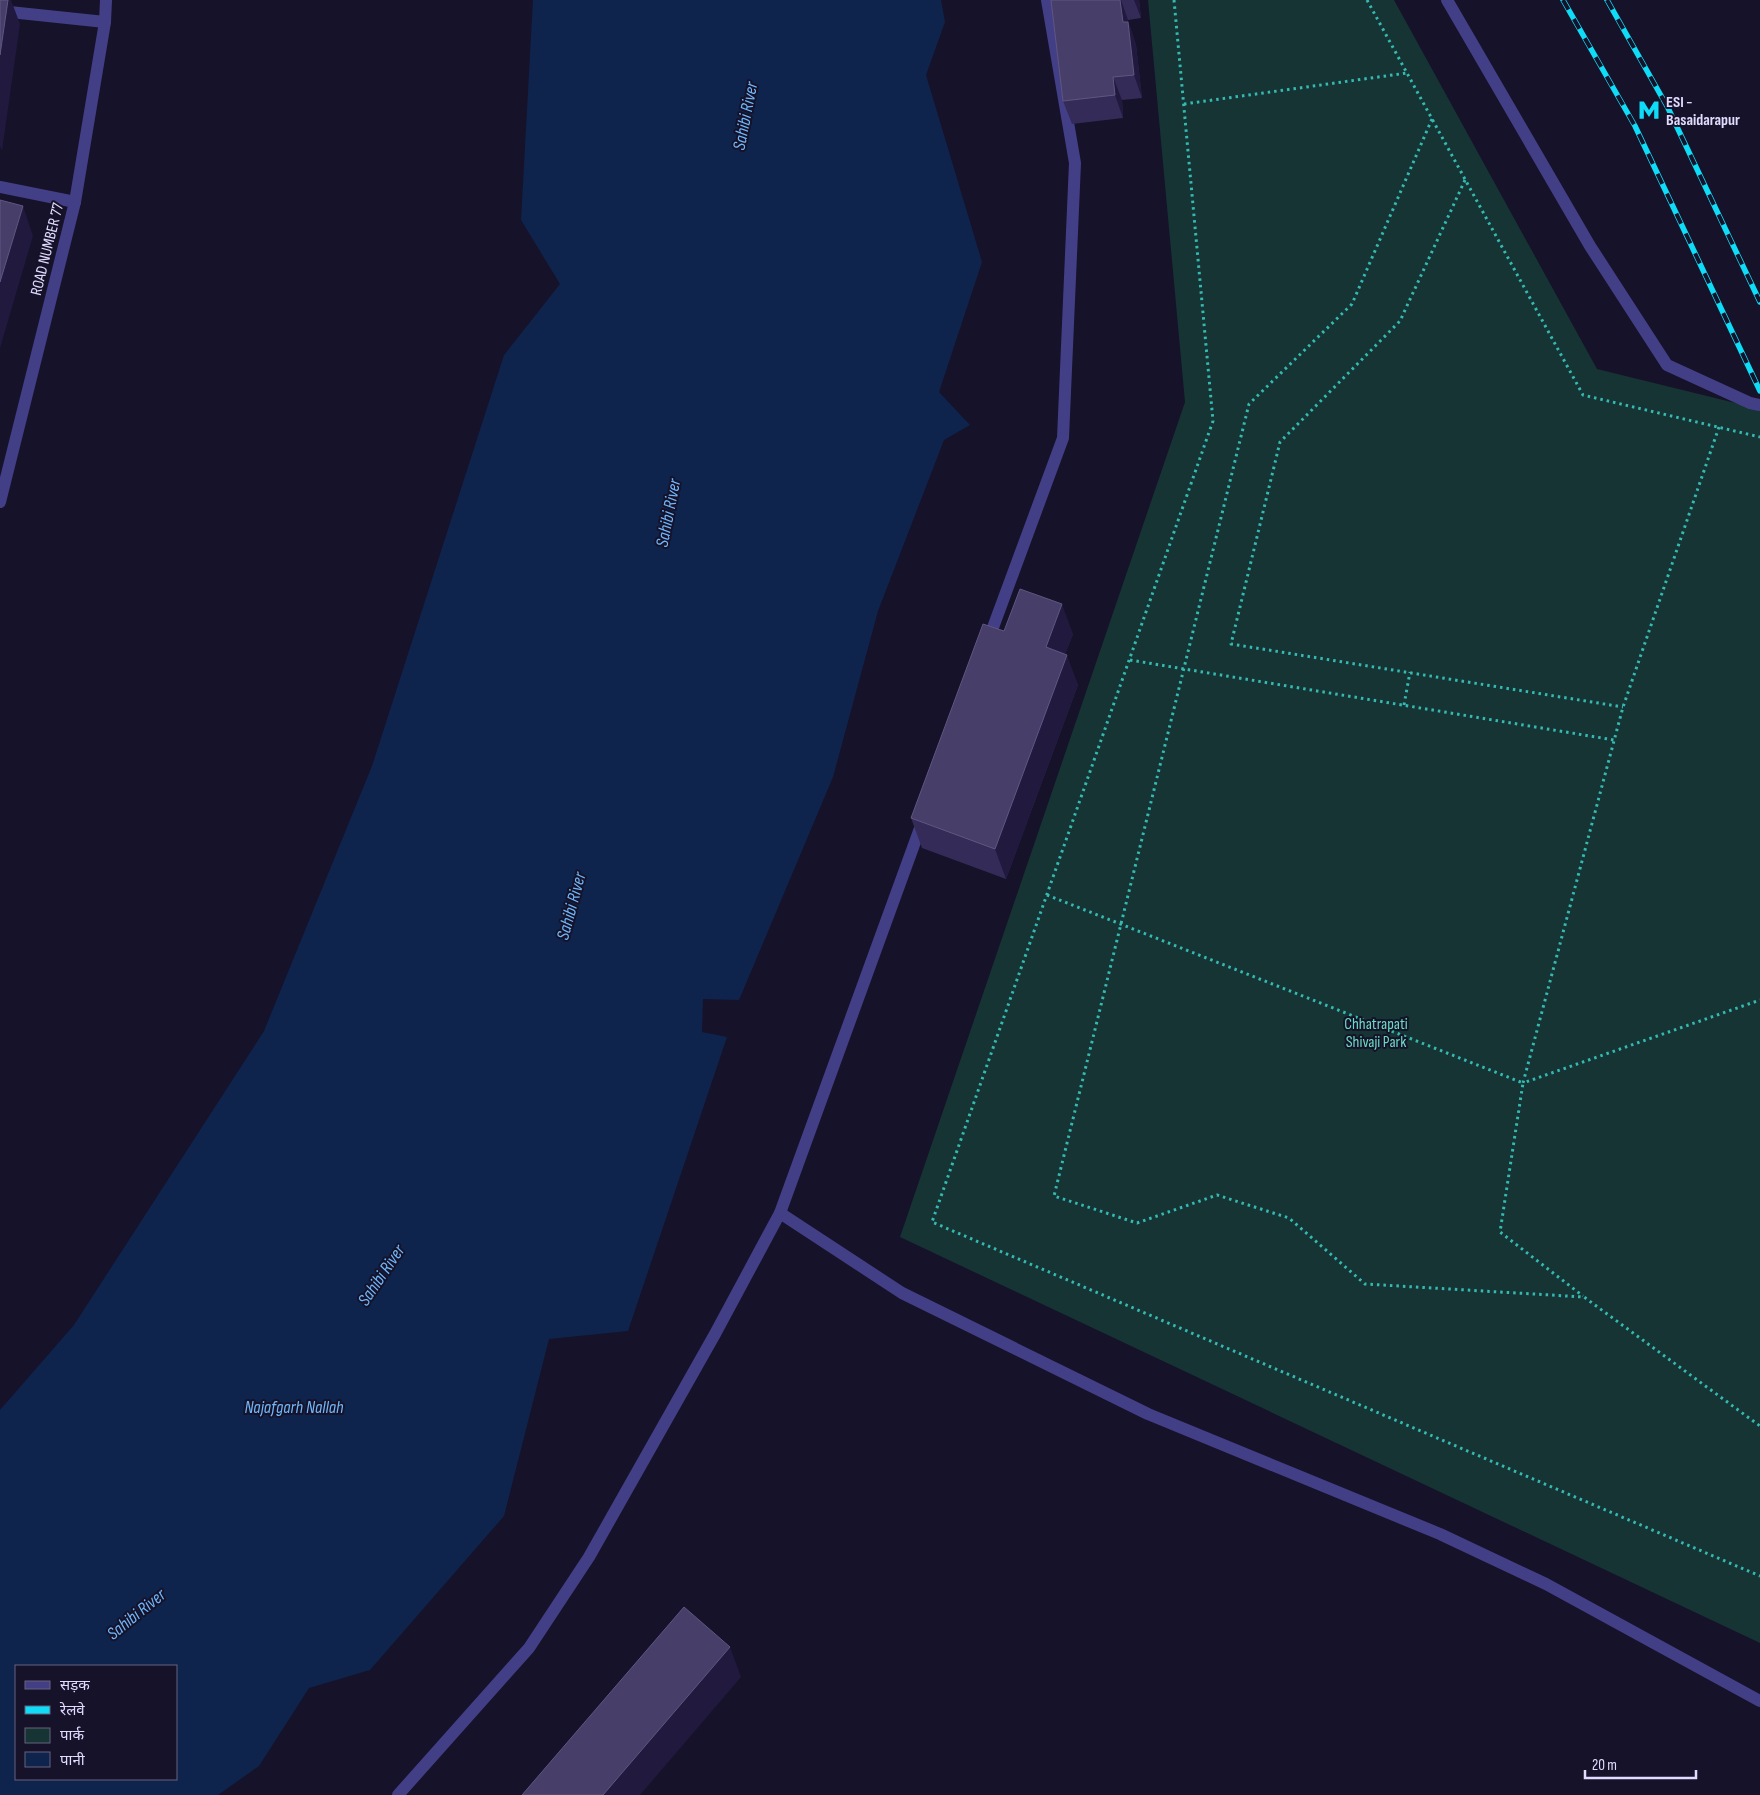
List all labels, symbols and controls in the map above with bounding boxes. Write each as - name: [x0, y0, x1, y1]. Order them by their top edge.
- water label: Sahibi River: [729, 79, 763, 152]
- place label: ESI - Basaidarapur: [1666, 93, 1740, 130]
- metro station icon: ESI - Basaidarapur: [1636, 97, 1662, 123]
- street label: ROAD NUMBER 77: [27, 201, 68, 297]
- water label: Sahibi River: [652, 476, 686, 549]
- water label: Sahibi River: [552, 869, 591, 942]
- park label: Chhatrapati Shivaji Park: [1344, 1015, 1408, 1052]
- water label: Sahibi River: [353, 1240, 410, 1310]
- water label: Najafgarh Nallah: [244, 1397, 344, 1418]
- water label: Sahibi River: [103, 1584, 171, 1644]
- legend: [15, 1665, 178, 1780]
- text: सड़क: [60, 1676, 90, 1695]
- text: रेलवे: [59, 1701, 85, 1720]
- text: पार्क: [60, 1726, 84, 1745]
- scale bar: [1585, 1748, 1696, 1780]
- text: पानी: [60, 1751, 86, 1770]
- text: 20 m: [1592, 1756, 1617, 1775]

